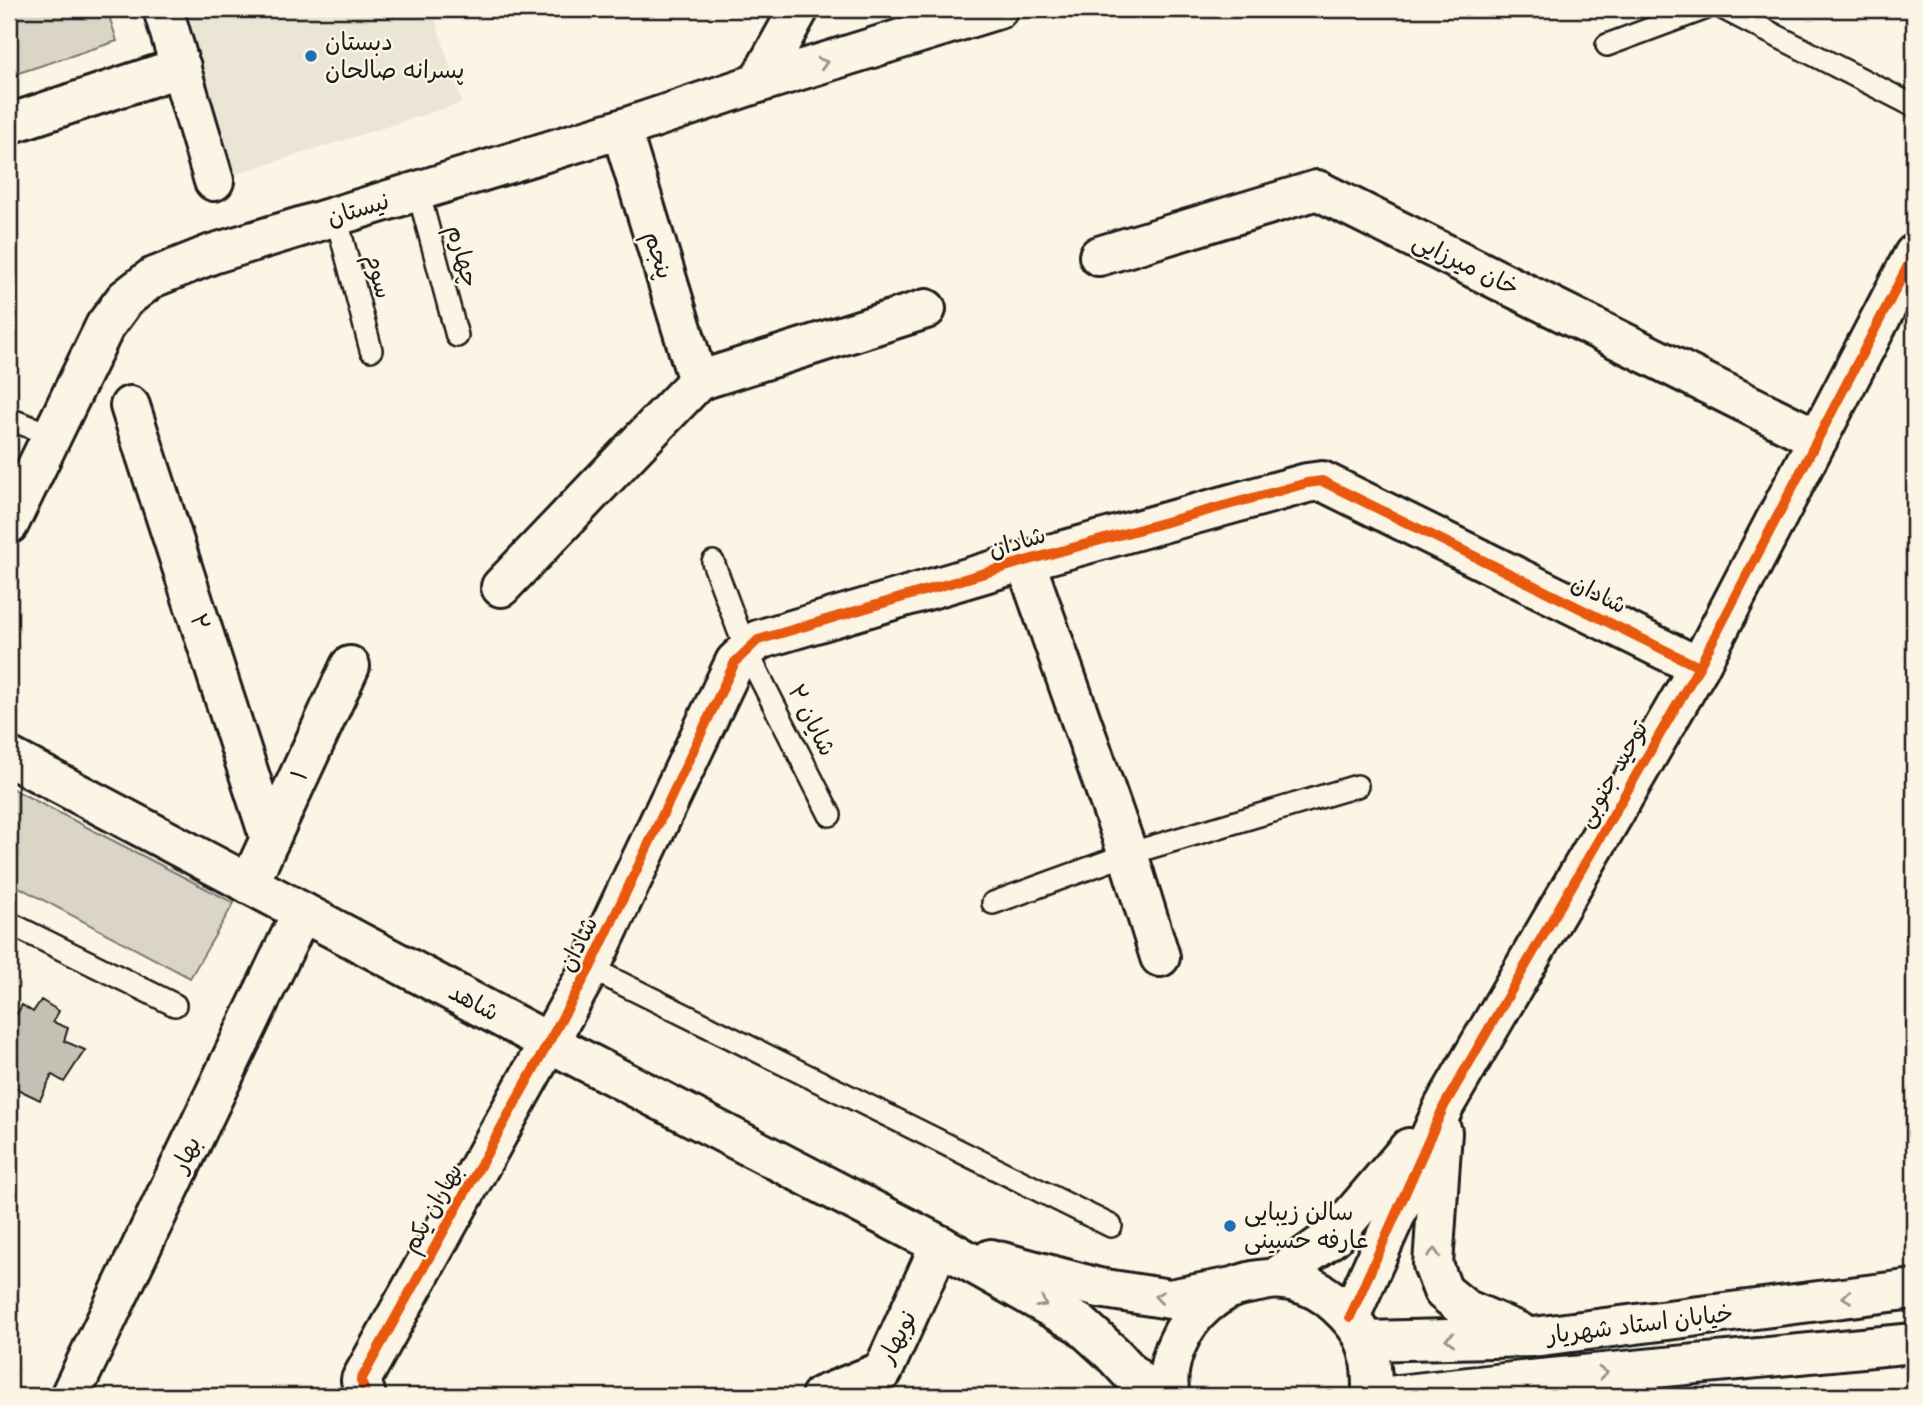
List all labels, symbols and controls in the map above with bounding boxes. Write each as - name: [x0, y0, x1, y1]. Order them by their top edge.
- place label: دبستان پسرانه صالحان: [325, 21, 465, 91]
- marker: دبستان پسرانه صالحان: [303, 48, 319, 64]
- one-way arrow: [817, 56, 829, 71]
- street label: نيستان: [322, 180, 394, 238]
- street label: چهارم: [435, 220, 491, 292]
- street label: خان میرزایی: [1405, 220, 1527, 308]
- street label: پنجم: [632, 226, 686, 284]
- street label: سوم: [353, 249, 405, 303]
- street label: شادان: [983, 514, 1051, 570]
- street label: شادان: [1564, 562, 1634, 626]
- street label: ۲: [178, 608, 222, 636]
- street label: شایان ۲: [776, 676, 848, 764]
- street label: توحید جنوبی: [1564, 712, 1660, 836]
- street label: ۱: [278, 762, 320, 788]
- street label: شادان: [546, 909, 610, 979]
- street label: شاهد: [441, 971, 507, 1033]
- street label: بهار: [158, 1128, 213, 1181]
- street label: بهاران یکم: [390, 1155, 474, 1261]
- place label: سالن زیبایی عارفه حسینی: [1244, 1191, 1369, 1261]
- marker: سالن زیبایی عارفه حسینی: [1222, 1218, 1238, 1234]
- one-way arrow: [1426, 1247, 1441, 1258]
- one-way arrow: [1153, 1290, 1165, 1305]
- one-way arrow: [1841, 1290, 1852, 1305]
- street label: خیابان استاد شهریار: [1542, 1292, 1736, 1357]
- one-way arrow: [1034, 1295, 1047, 1309]
- street label: نوبهار: [865, 1303, 928, 1372]
- one-way arrow: [1444, 1331, 1455, 1347]
- one-way arrow: [1598, 1366, 1609, 1381]

